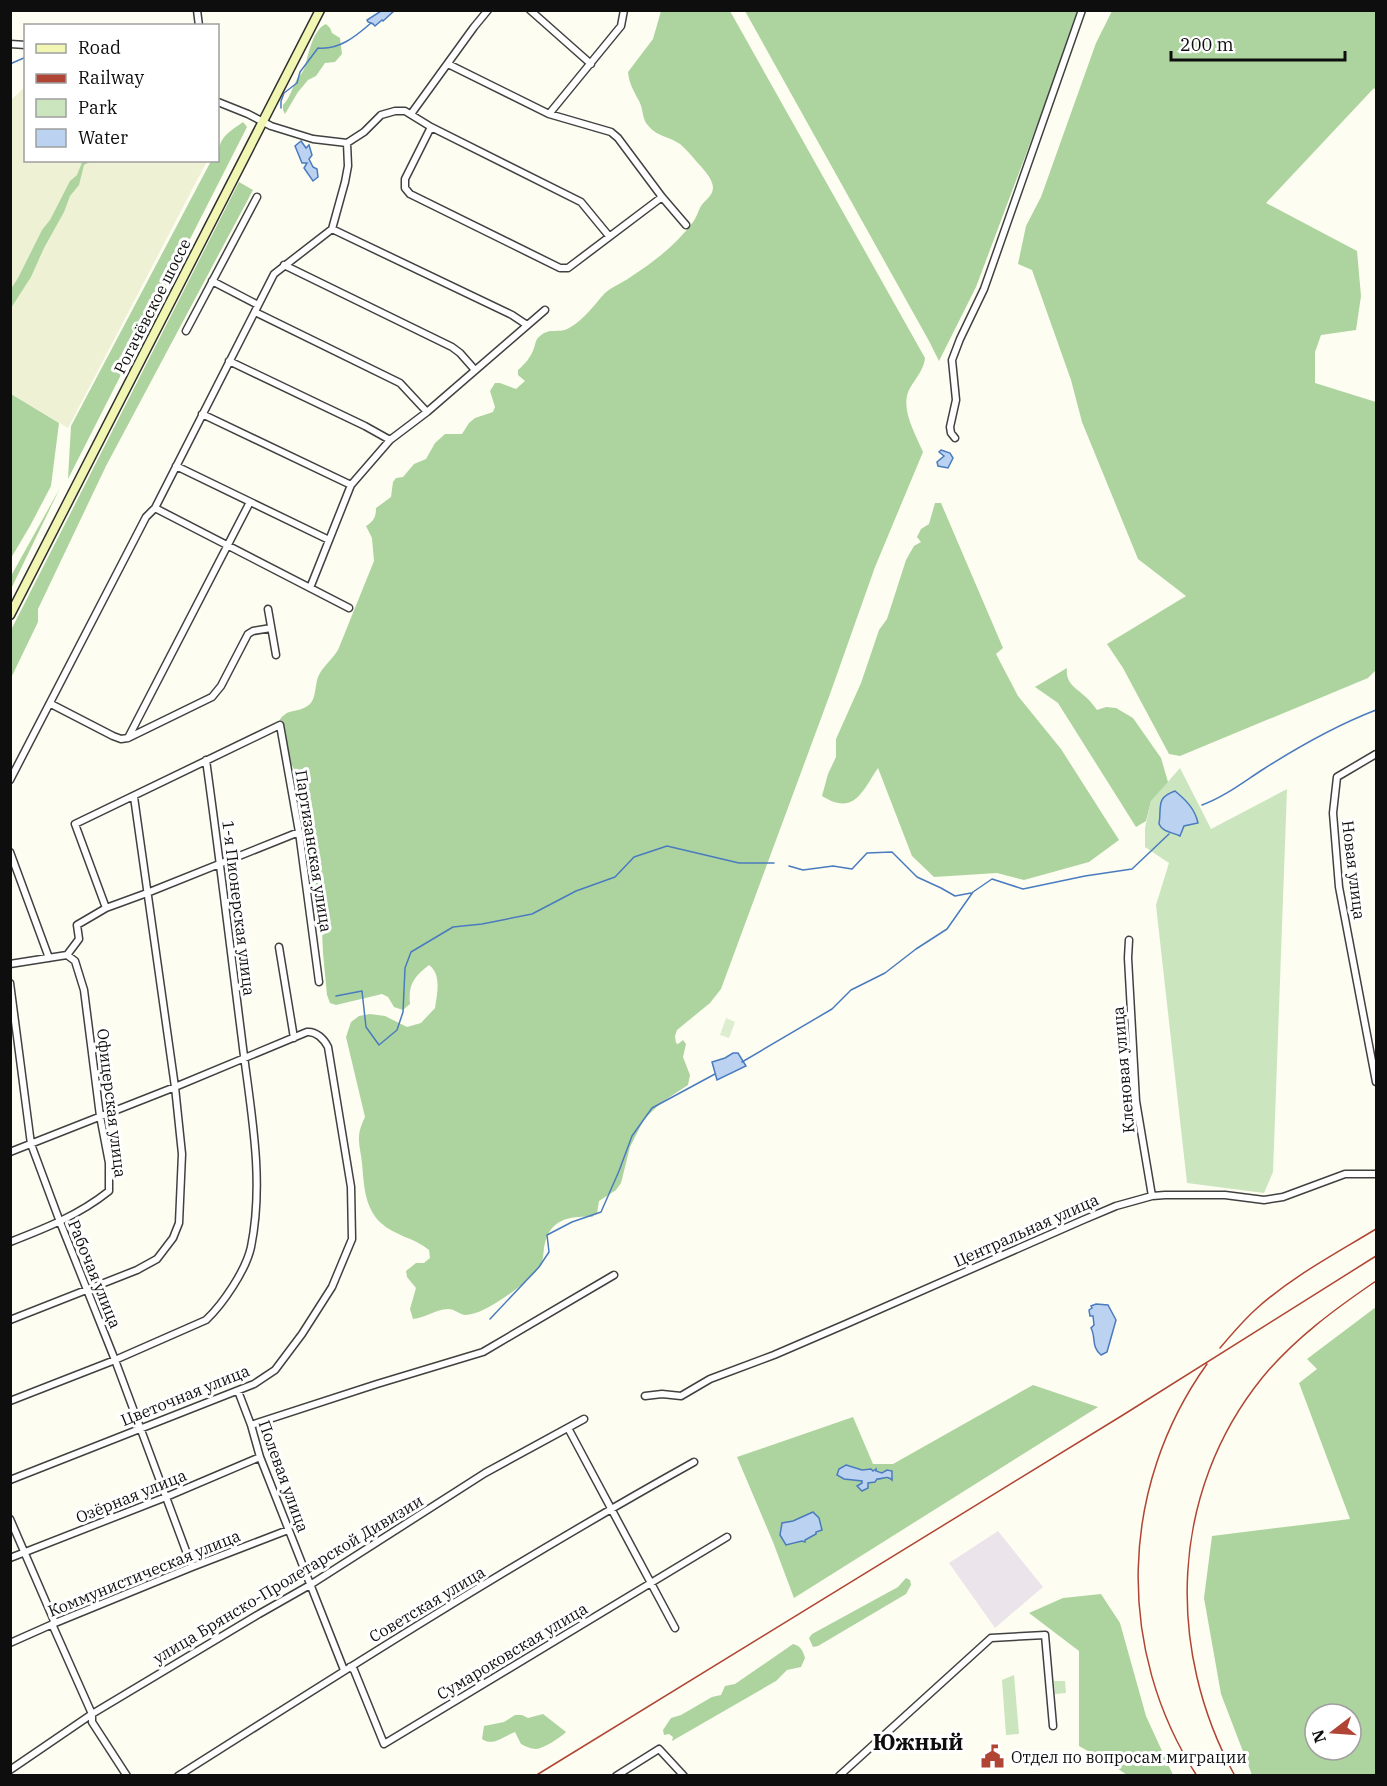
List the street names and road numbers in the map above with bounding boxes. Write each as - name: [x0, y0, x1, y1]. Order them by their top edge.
- street label: Рогачёвское шоссе: [109, 235, 195, 377]
- street label: Партизанская улица: [291, 768, 337, 934]
- street label: 1-я Пионерская улица: [218, 819, 260, 997]
- street label: Новая улица: [1338, 819, 1370, 921]
- street label: Кленовая улица: [1107, 1005, 1139, 1134]
- street label: Офицерская улица: [93, 1027, 131, 1179]
- street label: Центральная улица: [950, 1189, 1102, 1271]
- street label: Рабочая улица: [64, 1217, 126, 1331]
- street label: Цветочная улица: [118, 1360, 252, 1430]
- street label: Полевая улица: [254, 1417, 314, 1535]
- street label: Озёрная улица: [73, 1465, 190, 1527]
- street label: улица Брянско-Пролетарской Дивизии: [149, 1490, 427, 1668]
- street label: Коммунистическая улица: [45, 1525, 243, 1621]
- street label: Советская улица: [365, 1561, 489, 1647]
- street label: Сумароковская улица: [433, 1598, 591, 1704]

